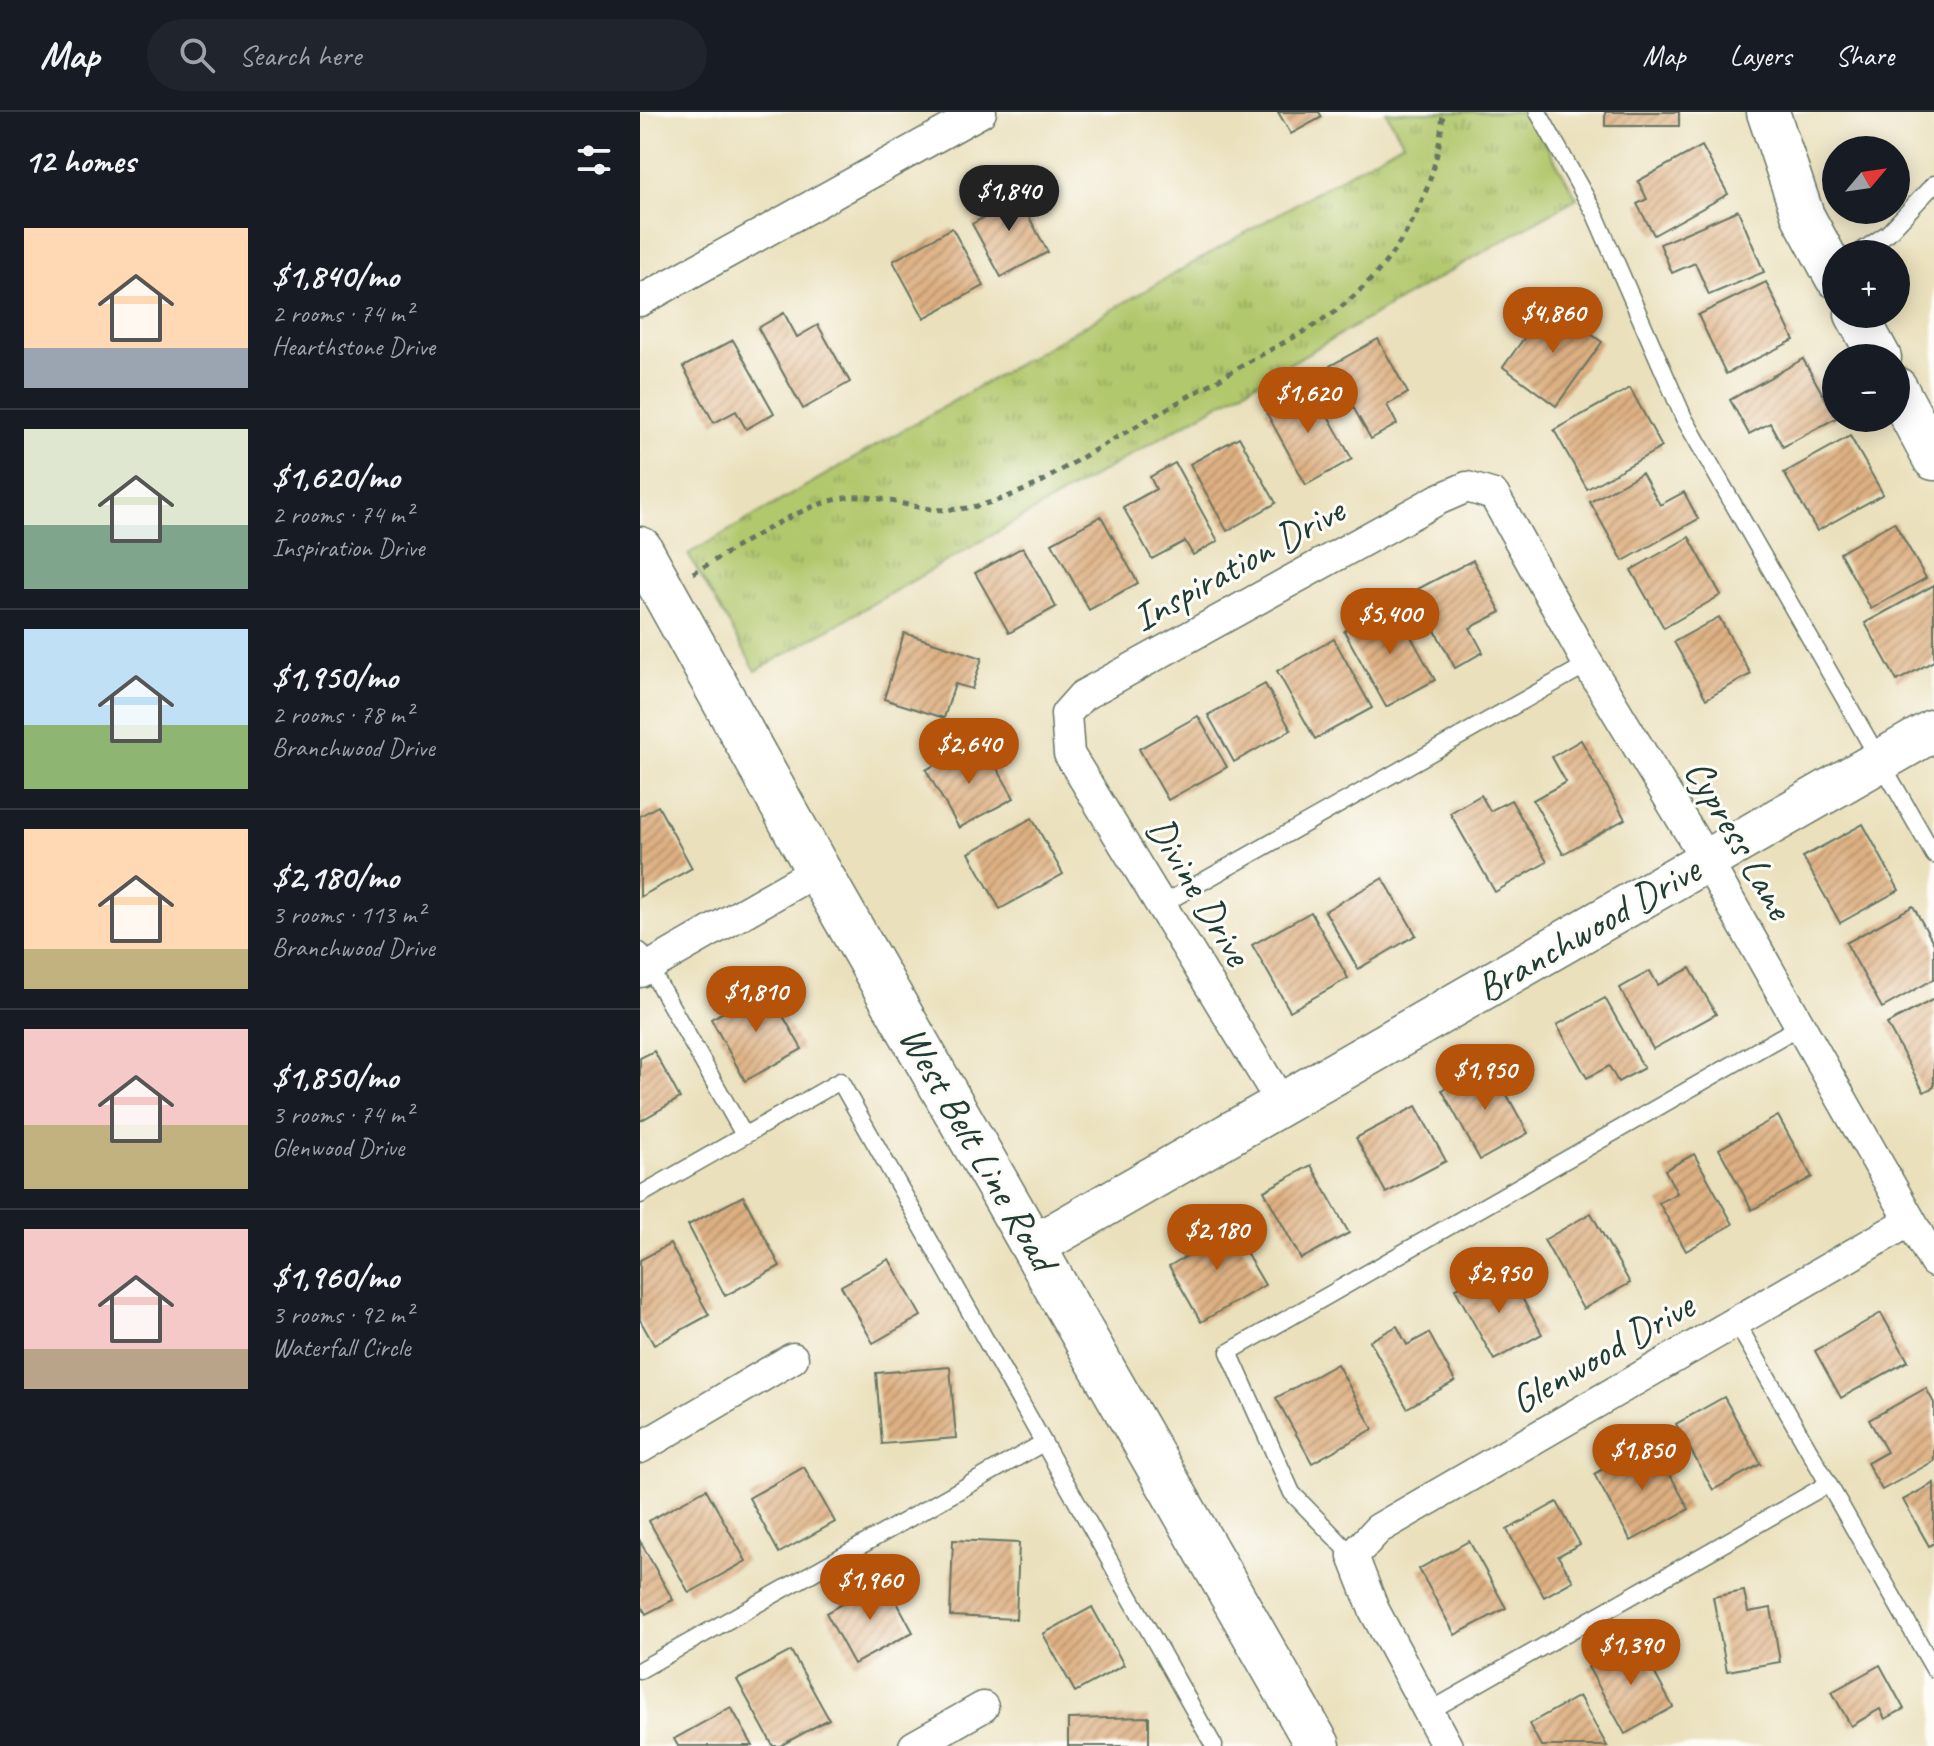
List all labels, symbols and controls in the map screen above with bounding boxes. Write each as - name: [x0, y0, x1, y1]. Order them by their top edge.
- search box: [147, 19, 707, 91]
- text: Map: [40, 32, 99, 79]
- icon: search: [175, 33, 219, 77]
- text: Search here: [239, 36, 361, 74]
- text: Map: [1643, 38, 1686, 73]
- text: Layers: [1730, 38, 1791, 73]
- text: Share: [1835, 38, 1894, 73]
- north arrow: [1822, 136, 1910, 224]
- map controls: [1822, 136, 1910, 432]
- icon: filters: [572, 138, 616, 182]
- text: 12 homes: [24, 139, 135, 182]
- pin: $1,840: [944, 165, 1074, 233]
- text: $1,840: [977, 174, 1041, 207]
- button: +: [1822, 240, 1910, 328]
- text: $1,840/mo: [272, 254, 399, 297]
- icon: home: [88, 260, 184, 356]
- pin: $4,860: [1488, 287, 1618, 355]
- text: $4,860: [1521, 296, 1585, 329]
- text: 2 rooms · 74 m²: [272, 297, 413, 330]
- text: Hearthstone Drive: [272, 330, 435, 363]
- button: −: [1822, 344, 1910, 432]
- pin: $1,620: [1243, 367, 1373, 435]
- text: $1,620: [1276, 376, 1340, 409]
- text: $1,620/mo: [272, 455, 400, 498]
- icon: home: [88, 461, 184, 557]
- street label: Inspiration Drive: [1123, 484, 1355, 643]
- text: 2 rooms · 74 m²: [272, 498, 413, 531]
- text: Inspiration Drive: [272, 531, 424, 564]
- pin: $5,400: [1325, 588, 1455, 656]
- text: $5,400: [1358, 597, 1422, 630]
- text: $1,950/mo: [272, 655, 398, 698]
- icon: home: [88, 661, 184, 757]
- text: 2 rooms · 78 m²: [272, 698, 413, 731]
- pin: $2,640: [904, 718, 1034, 786]
- text: $2,640: [937, 727, 1001, 760]
- text: Branchwood Drive: [272, 731, 435, 764]
- street label: Cypress Lane: [1673, 750, 1806, 930]
- street label: Divine Drive: [1135, 808, 1264, 977]
- street label: Branchwood Drive: [1467, 843, 1711, 1013]
- text: $2,180/mo: [272, 855, 399, 898]
- icon: home: [88, 861, 184, 957]
- text: 3 rooms · 113 m²: [272, 898, 424, 931]
- text: Branchwood Drive: [272, 931, 435, 964]
- pin: $1,810: [691, 966, 821, 1034]
- text: $1,810: [724, 975, 788, 1008]
- street label: West Belt Line Road: [888, 1017, 1071, 1284]
- pin: $1,950: [1420, 1044, 1550, 1112]
- text: $1,950: [1454, 1053, 1516, 1086]
- text: $1,850/mo: [272, 1055, 398, 1098]
- icon: home: [88, 1061, 184, 1157]
- text: 3 rooms · 74 m²: [272, 1098, 413, 1131]
- text: Glenwood Drive: [272, 1131, 404, 1164]
- pin: $2,180: [1152, 1204, 1282, 1272]
- text: $2,180: [1185, 1213, 1249, 1246]
- pin: $2,950: [1434, 1247, 1564, 1315]
- text: $1,960/mo: [272, 1255, 399, 1298]
- text: $2,950: [1468, 1256, 1530, 1289]
- icon: home: [88, 1261, 184, 1357]
- street label: Glenwood Drive: [1502, 1279, 1705, 1425]
- text: 3 rooms · 92 m²: [272, 1298, 413, 1331]
- text: Waterfall Circle: [272, 1331, 410, 1364]
- pin: $1,850: [1577, 1424, 1707, 1492]
- text: $1,850: [1610, 1433, 1674, 1466]
- pin: $1,960: [805, 1554, 935, 1622]
- text: $1,960: [838, 1563, 902, 1596]
- pin: $1,390: [1566, 1619, 1696, 1687]
- text: $1,390: [1599, 1628, 1663, 1661]

